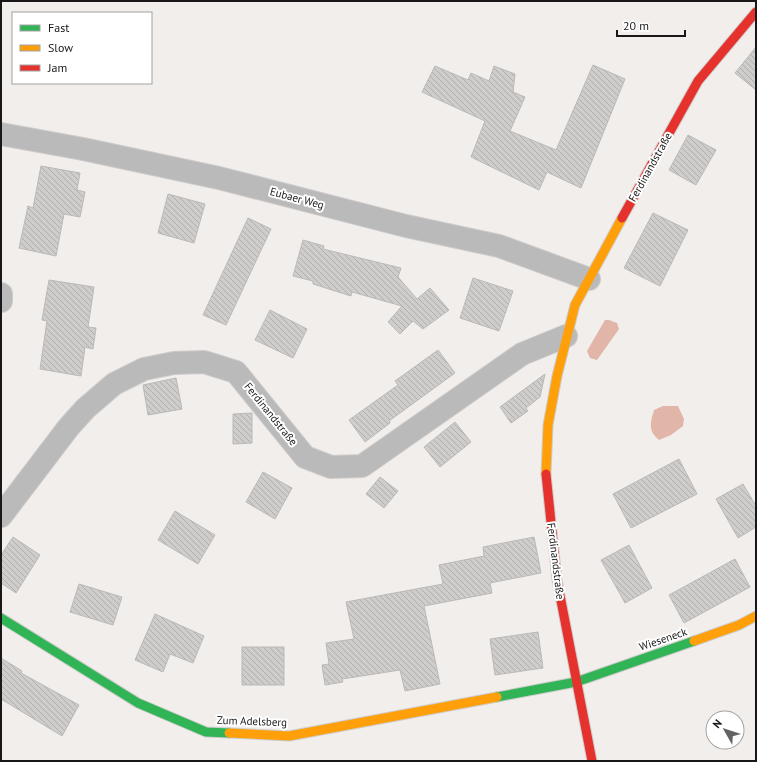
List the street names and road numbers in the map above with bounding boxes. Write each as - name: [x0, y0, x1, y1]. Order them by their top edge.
- street label: Ferdinandstraße: [625, 130, 675, 204]
- street label: Eubaer Weg: [268, 184, 326, 212]
- street label: Ferdinandstraße: [241, 380, 301, 449]
- street label: Ferdinandstraße: [544, 522, 568, 600]
- street label: Wieseneck: [637, 624, 689, 654]
- street label: Zum Adelsberg: [217, 713, 287, 729]

